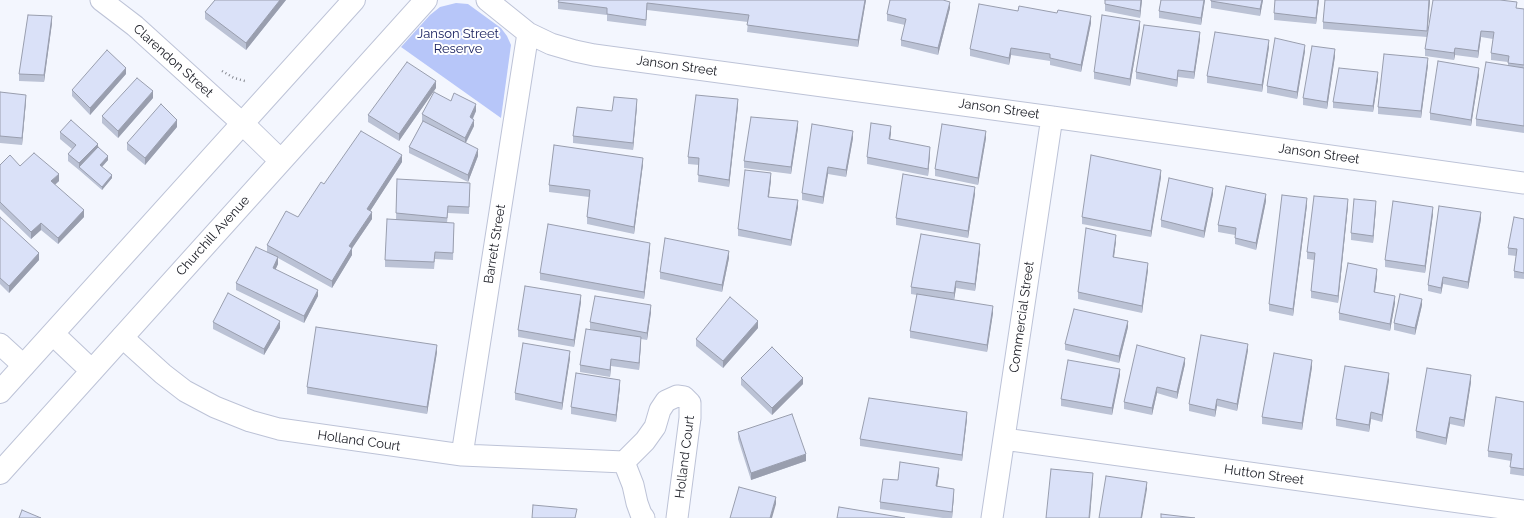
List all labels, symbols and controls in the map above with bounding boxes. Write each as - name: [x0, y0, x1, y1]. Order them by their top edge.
- street label: Clarendon Street: [130, 21, 216, 101]
- park label: Janson Street Reserve: [417, 26, 499, 57]
- street label: Janson Street: [635, 53, 719, 79]
- street label: Janson Street: [957, 96, 1041, 122]
- street label: Janson Street: [1277, 141, 1361, 167]
- street label: Churchill Avenue: [173, 193, 253, 279]
- street label: Barrett Street: [481, 203, 509, 285]
- street label: Commercial Street: [1006, 260, 1038, 374]
- street label: Holland Court: [672, 415, 698, 499]
- street label: Holland Court: [316, 427, 402, 455]
- street label: Hutton Street: [1223, 462, 1305, 488]

